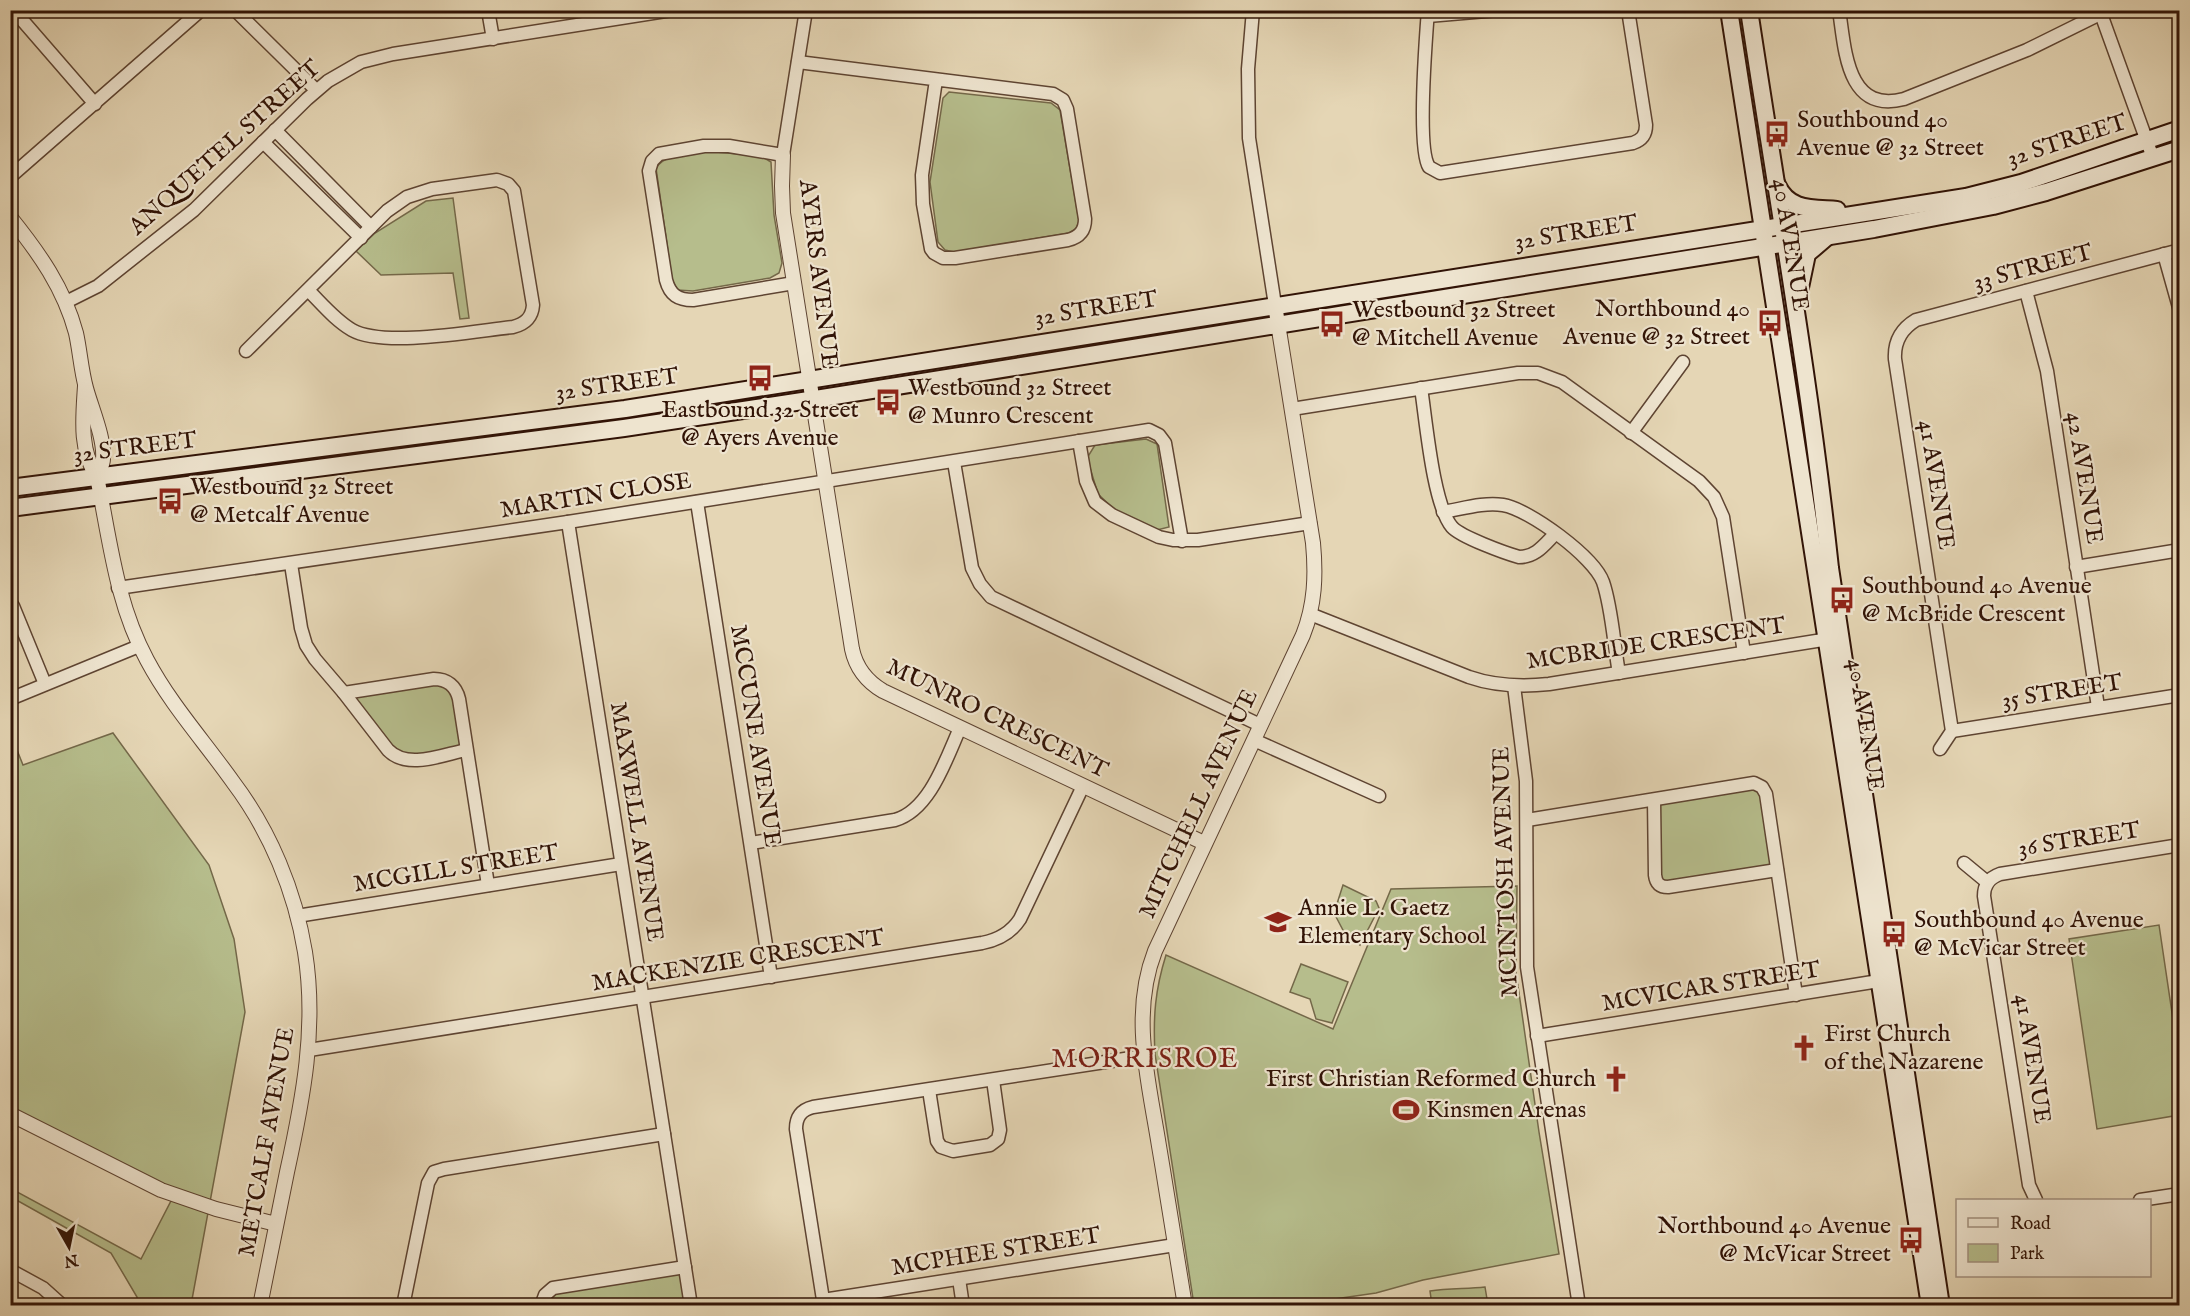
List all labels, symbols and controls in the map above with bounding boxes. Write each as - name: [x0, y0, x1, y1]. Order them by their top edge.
- street label: ANQUETEL STREET: [122, 53, 328, 243]
- place label: Southbound 40 Avenue @ 32 Street: [1796, 105, 1984, 164]
- street label: 32 STREET: [2003, 107, 2131, 175]
- bus stop icon: Southbound 40 Avenue @ 32 Street: [1762, 119, 1792, 149]
- street label: 40 AVENUE: [1764, 176, 1816, 314]
- street label: AYERS AVENUE: [791, 177, 845, 370]
- street label: 32 STREET: [1512, 208, 1640, 258]
- street label: 33 STREET: [1970, 237, 2096, 299]
- street label: 32 STREET: [1032, 284, 1160, 334]
- place label: Northbound 40 Avenue @ 32 Street: [1562, 294, 1750, 353]
- place label: Westbound 32 Street @ Mitchell Avenue: [1352, 295, 1555, 354]
- bus stop icon: Northbound 40 Avenue @ 32 Street: [1755, 308, 1785, 338]
- bus stop icon: Westbound 32 Street @ Mitchell Avenue: [1317, 309, 1347, 339]
- street label: 32 STREET: [553, 361, 681, 409]
- bus stop icon: Eastbound 32 Street @ Ayers Avenue: [745, 363, 775, 393]
- place label: Westbound 32 Street @ Munro Crescent: [908, 373, 1111, 432]
- bus stop icon: Westbound 32 Street @ Munro Crescent: [873, 387, 903, 417]
- place label: Eastbound 32 Street @ Ayers Avenue: [661, 395, 859, 454]
- street label: 42 AVENUE: [2058, 410, 2110, 546]
- street label: 41 AVENUE: [1910, 418, 1962, 552]
- street label: 32 STREET: [72, 425, 199, 471]
- street label: MARTIN CLOSE: [498, 466, 694, 526]
- place label: Westbound 32 Street @ Metcalf Avenue: [190, 472, 393, 531]
- bus stop icon: Westbound 32 Street @ Metcalf Avenue: [155, 486, 185, 516]
- place label: Southbound 40 Avenue @ McBride Crescent: [1862, 571, 2092, 630]
- bus stop icon: Southbound 40 Avenue @ McBride Crescent: [1827, 585, 1857, 615]
- street label: MCBRIDE CRESCENT: [1525, 610, 1788, 677]
- street label: MCCUNE AVENUE: [722, 623, 788, 849]
- street label: MUNRO CRESCENT: [881, 652, 1113, 786]
- street label: 40 AVENUE: [1839, 656, 1891, 794]
- street label: 35 STREET: [2000, 667, 2125, 717]
- street label: MITCHELL AVENUE: [1132, 684, 1266, 924]
- street label: MAXWELL AVENUE: [602, 700, 670, 944]
- street label: MCINTOSH AVENUE: [1486, 746, 1526, 998]
- street label: 36 STREET: [2016, 815, 2143, 865]
- street label: MCGILL STREET: [351, 837, 561, 900]
- place label: Annie L. Gaetz Elementary School: [1297, 893, 1487, 952]
- place label: Southbound 40 Avenue @ McVicar Street: [1914, 905, 2144, 964]
- school or university icon: Annie L. Gaetz Elementary School: [1263, 907, 1293, 937]
- bus stop icon: Southbound 40 Avenue @ McVicar Street: [1879, 919, 1909, 949]
- street label: MACKENZIE CRESCENT: [590, 922, 887, 999]
- street label: MCVICAR STREET: [1600, 954, 1823, 1020]
- street label: 41 AVENUE: [2006, 992, 2058, 1126]
- place label: First Church of the Nazarene: [1824, 1019, 1984, 1078]
- street label: METCALF AVENUE: [232, 1025, 302, 1259]
- church icon: First Church of the Nazarene: [1789, 1033, 1819, 1063]
- district label: MORRISROE: [1051, 1043, 1239, 1077]
- place label: First Christian Reformed Church: [1266, 1064, 1596, 1095]
- church icon: First Christian Reformed Church: [1601, 1064, 1631, 1094]
- sports icon: Kinsmen Arenas: [1391, 1095, 1421, 1125]
- place label: Kinsmen Arenas: [1426, 1095, 1586, 1126]
- legend: [1956, 1199, 2151, 1277]
- place label: Northbound 40 Avenue @ McVicar Street: [1657, 1211, 1891, 1270]
- text: Road: [2010, 1213, 2051, 1236]
- north arrow: [39, 1217, 99, 1277]
- street label: MCPHEE STREET: [889, 1220, 1103, 1284]
- bus stop icon: Northbound 40 Avenue @ McVicar Street: [1896, 1225, 1926, 1255]
- text: Park: [2010, 1243, 2045, 1266]
- text: N: [62, 1249, 80, 1271]

